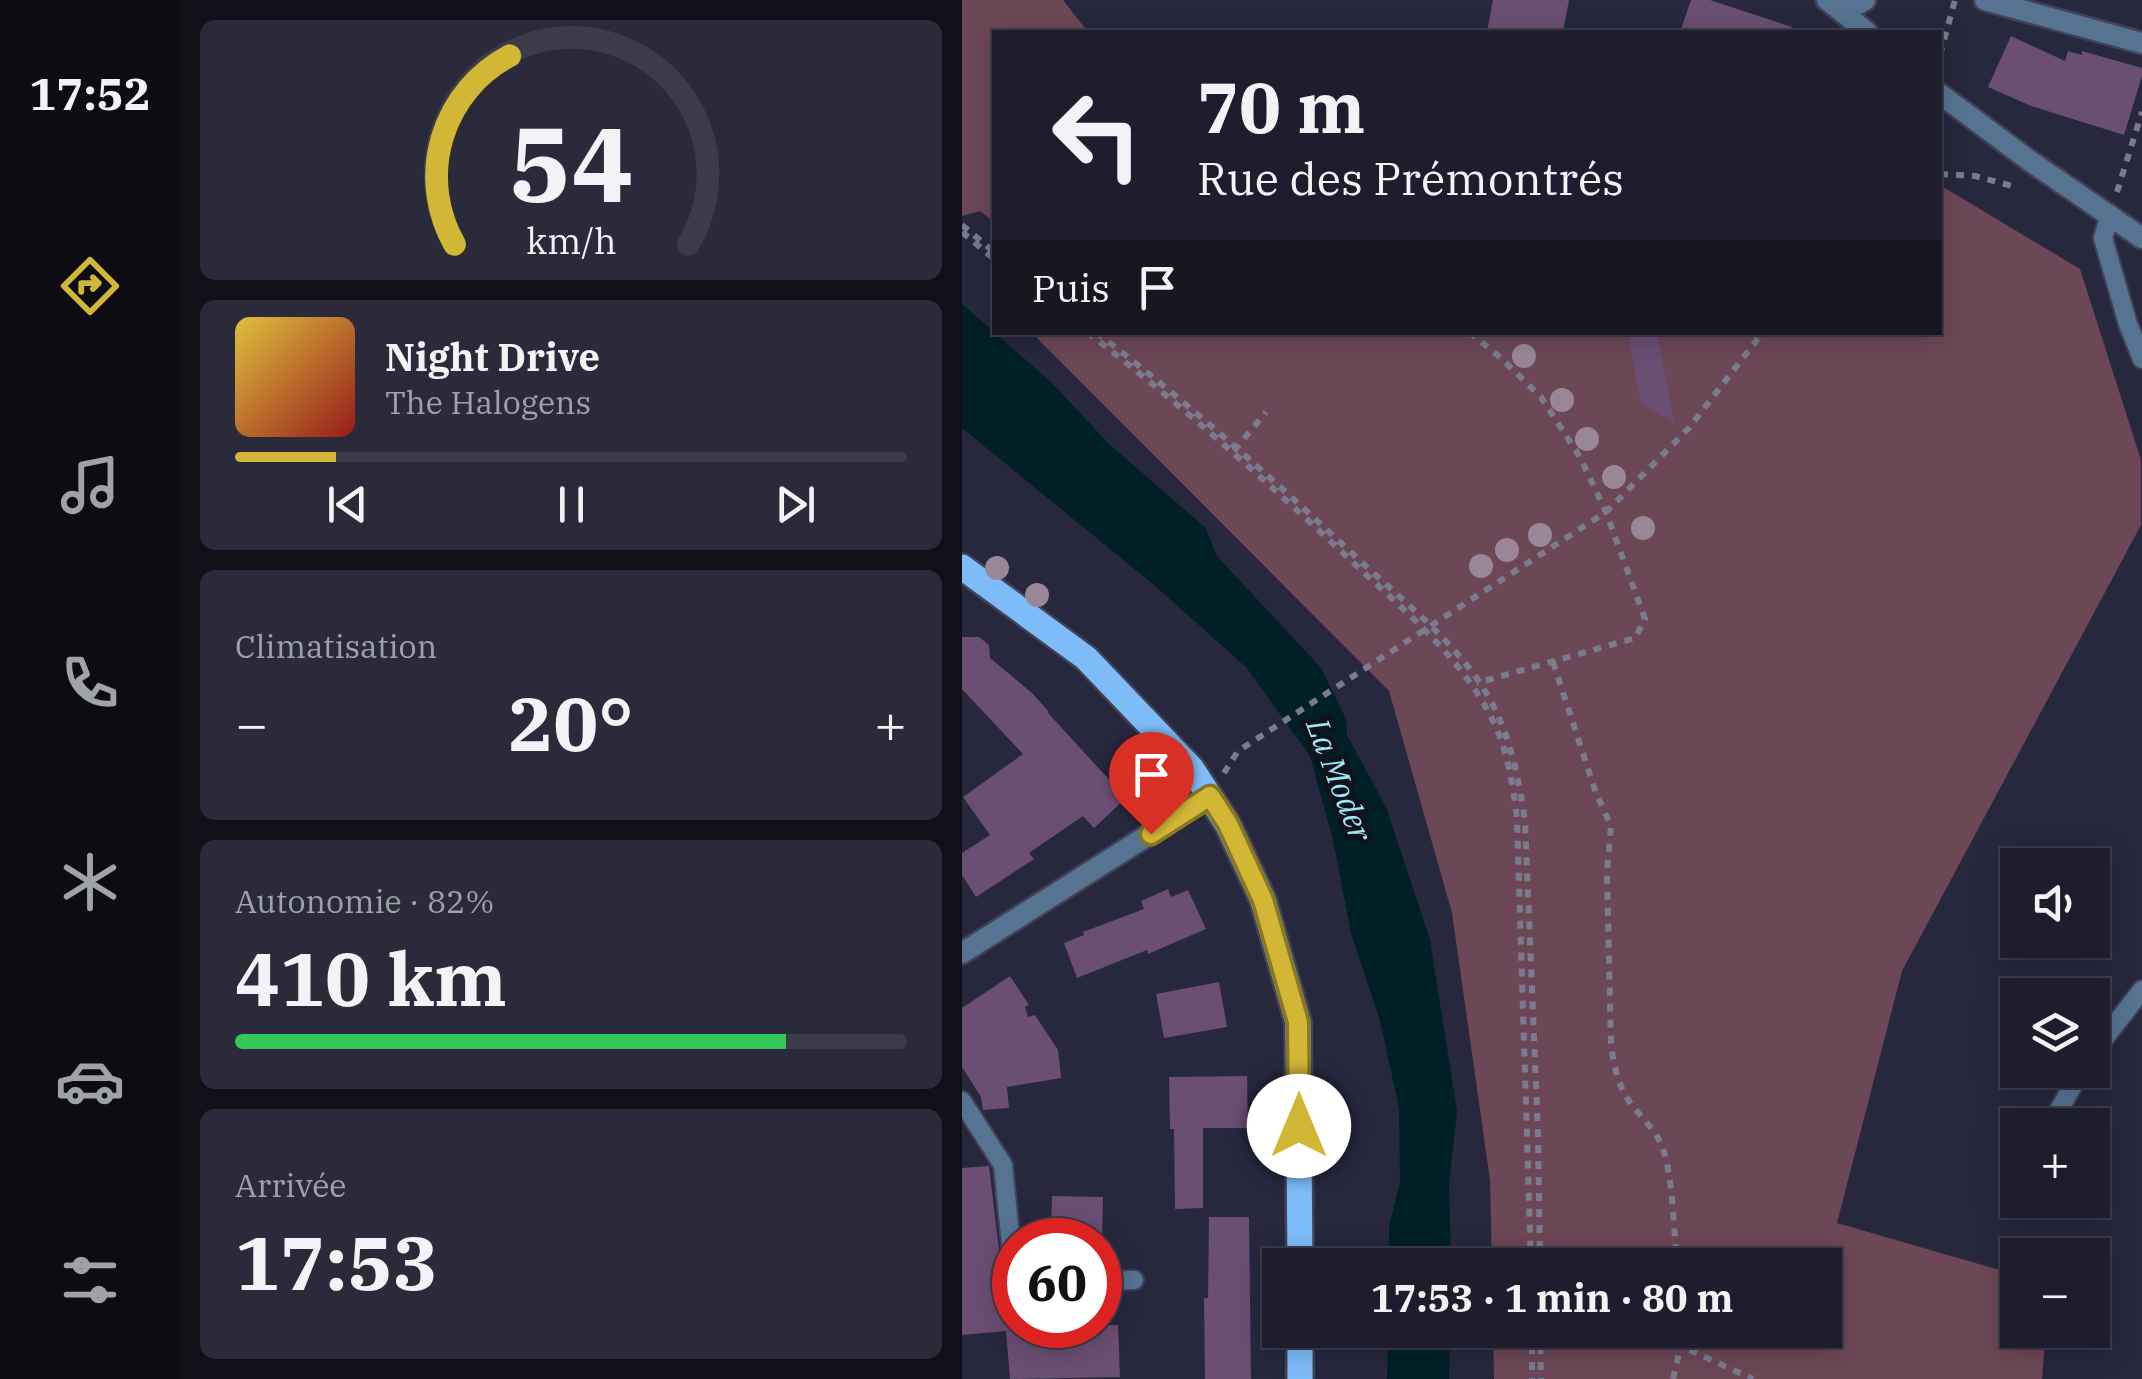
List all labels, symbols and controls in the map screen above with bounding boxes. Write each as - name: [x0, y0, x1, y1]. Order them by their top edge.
- text: 70 m: [1197, 61, 1365, 152]
- text: 17:52: [29, 64, 151, 122]
- icon: left: [1032, 70, 1162, 200]
- text: 54: [509, 95, 633, 231]
- text: Rue des Prémontrés: [1197, 149, 1624, 207]
- text: km/h: [526, 217, 616, 264]
- icon: directions: [55, 251, 125, 321]
- icon: arrive: [1130, 260, 1185, 315]
- text: Puis: [1032, 263, 1110, 312]
- text: Night Drive: [385, 332, 600, 381]
- text: The Halogens: [385, 381, 591, 423]
- icon: music: [55, 450, 125, 520]
- icon: previous: [320, 477, 375, 532]
- icon: pause: [544, 477, 599, 532]
- icon: next: [768, 477, 823, 532]
- text: Climatisation: [235, 625, 437, 667]
- icon: phone: [55, 648, 125, 718]
- text: 20°: [508, 674, 634, 772]
- text: −: [235, 688, 268, 759]
- text: +: [874, 688, 907, 759]
- water label: La Moder: [1297, 711, 1383, 848]
- pin: [1109, 732, 1194, 835]
- icon: arrive: [1124, 747, 1179, 802]
- icon: climate: [55, 847, 125, 917]
- map controls: [2000, 848, 2110, 1348]
- button: sound: [2000, 848, 2110, 958]
- text: Autonomie · 82%: [235, 880, 495, 922]
- text: 410 km: [235, 929, 507, 1027]
- button: layers: [2000, 978, 2110, 1088]
- icon: car: [55, 1046, 125, 1116]
- position arrow: [1247, 1074, 1351, 1178]
- button: +: [2000, 1108, 2110, 1218]
- text: Arrivée: [235, 1164, 346, 1206]
- text: 17:53: [235, 1213, 438, 1311]
- speed limit sign: 60: [992, 1218, 1122, 1348]
- button: −: [2000, 1238, 2110, 1348]
- icon: filters: [55, 1245, 125, 1315]
- text: 17:53 · 1 min · 80 m: [1371, 1273, 1733, 1322]

